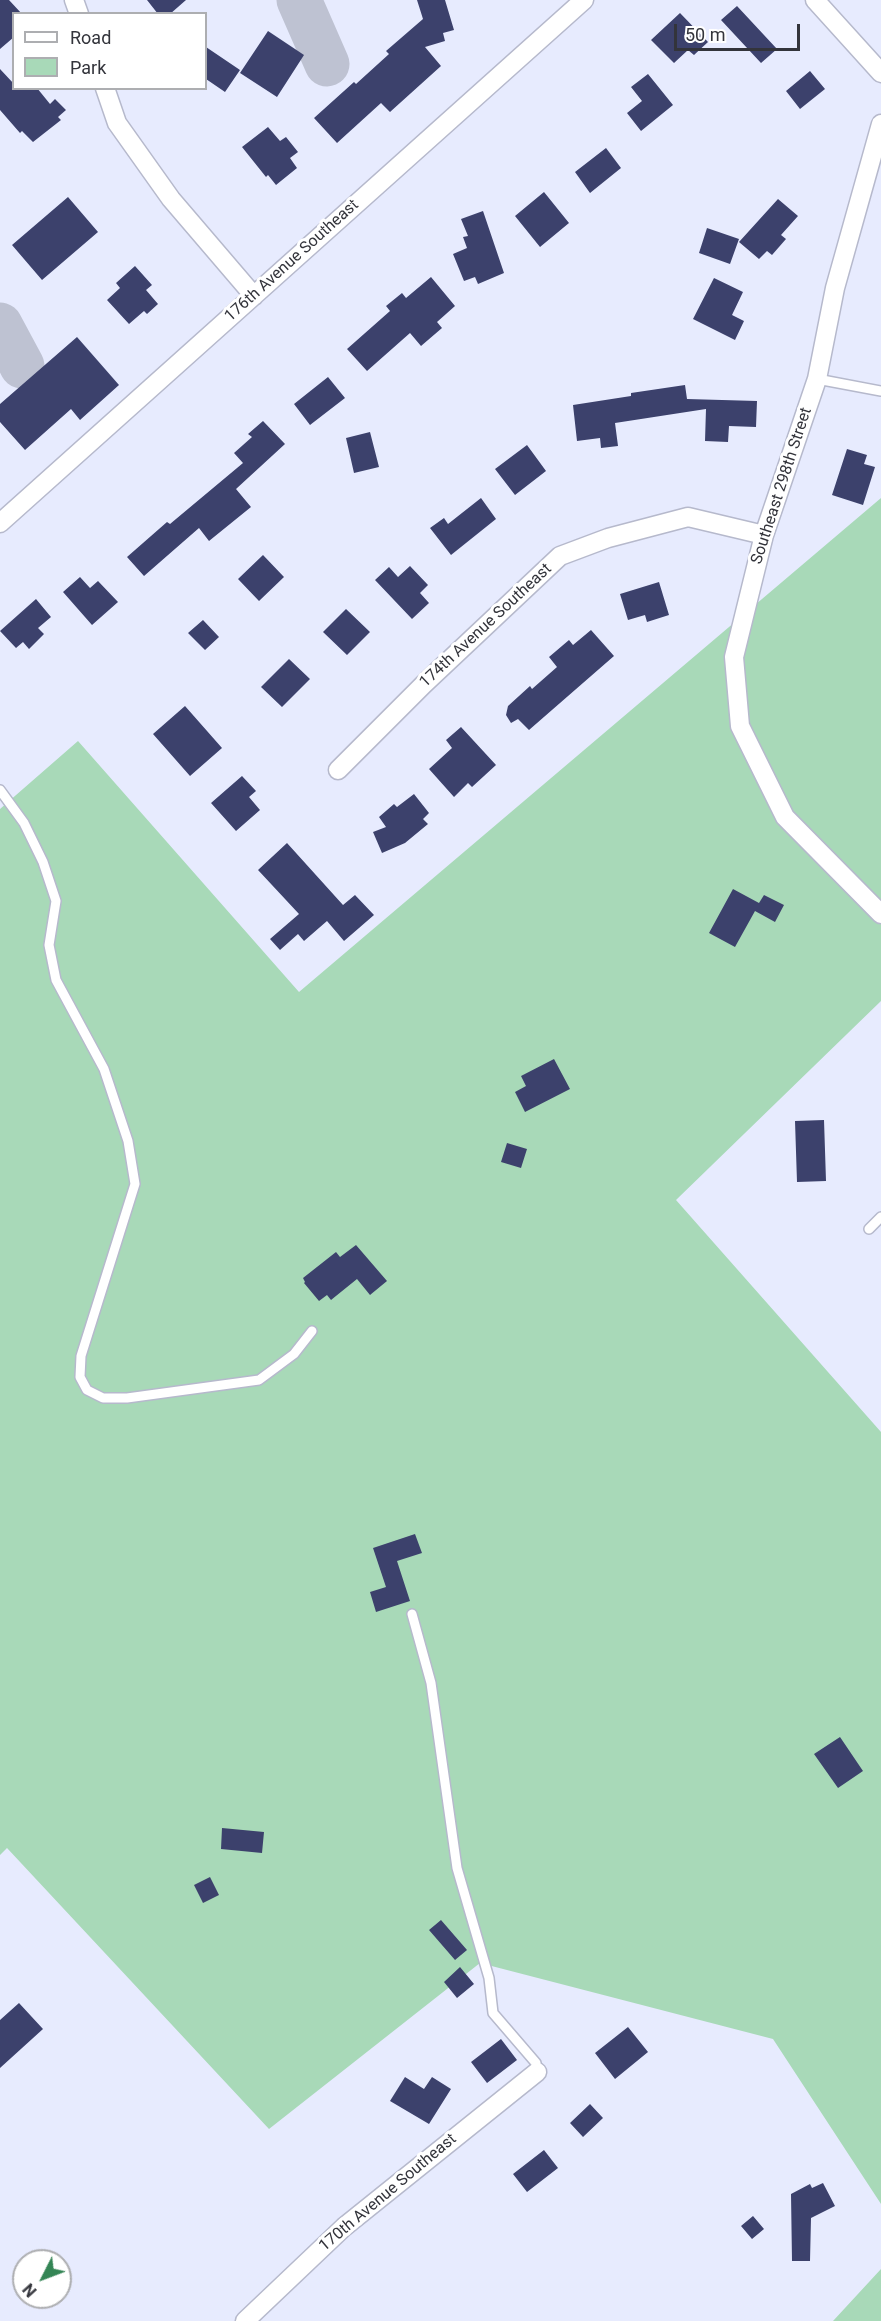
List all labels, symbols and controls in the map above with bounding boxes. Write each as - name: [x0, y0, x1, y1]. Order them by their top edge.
- legend: [12, 12, 207, 90]
- scale bar: [677, 12, 803, 50]
- text: 50 m: [685, 24, 725, 45]
- text: Road: [70, 27, 111, 48]
- text: Park: [70, 57, 106, 78]
- street label: 176th Avenue Southeast: [221, 196, 363, 326]
- street label: Southeast 298th Street: [748, 405, 816, 567]
- street label: 174th Avenue Southeast: [416, 560, 556, 692]
- street label: 170th Avenue Southeast: [315, 2130, 461, 2256]
- north arrow: [12, 2249, 72, 2309]
- text: N: [19, 2279, 41, 2301]

